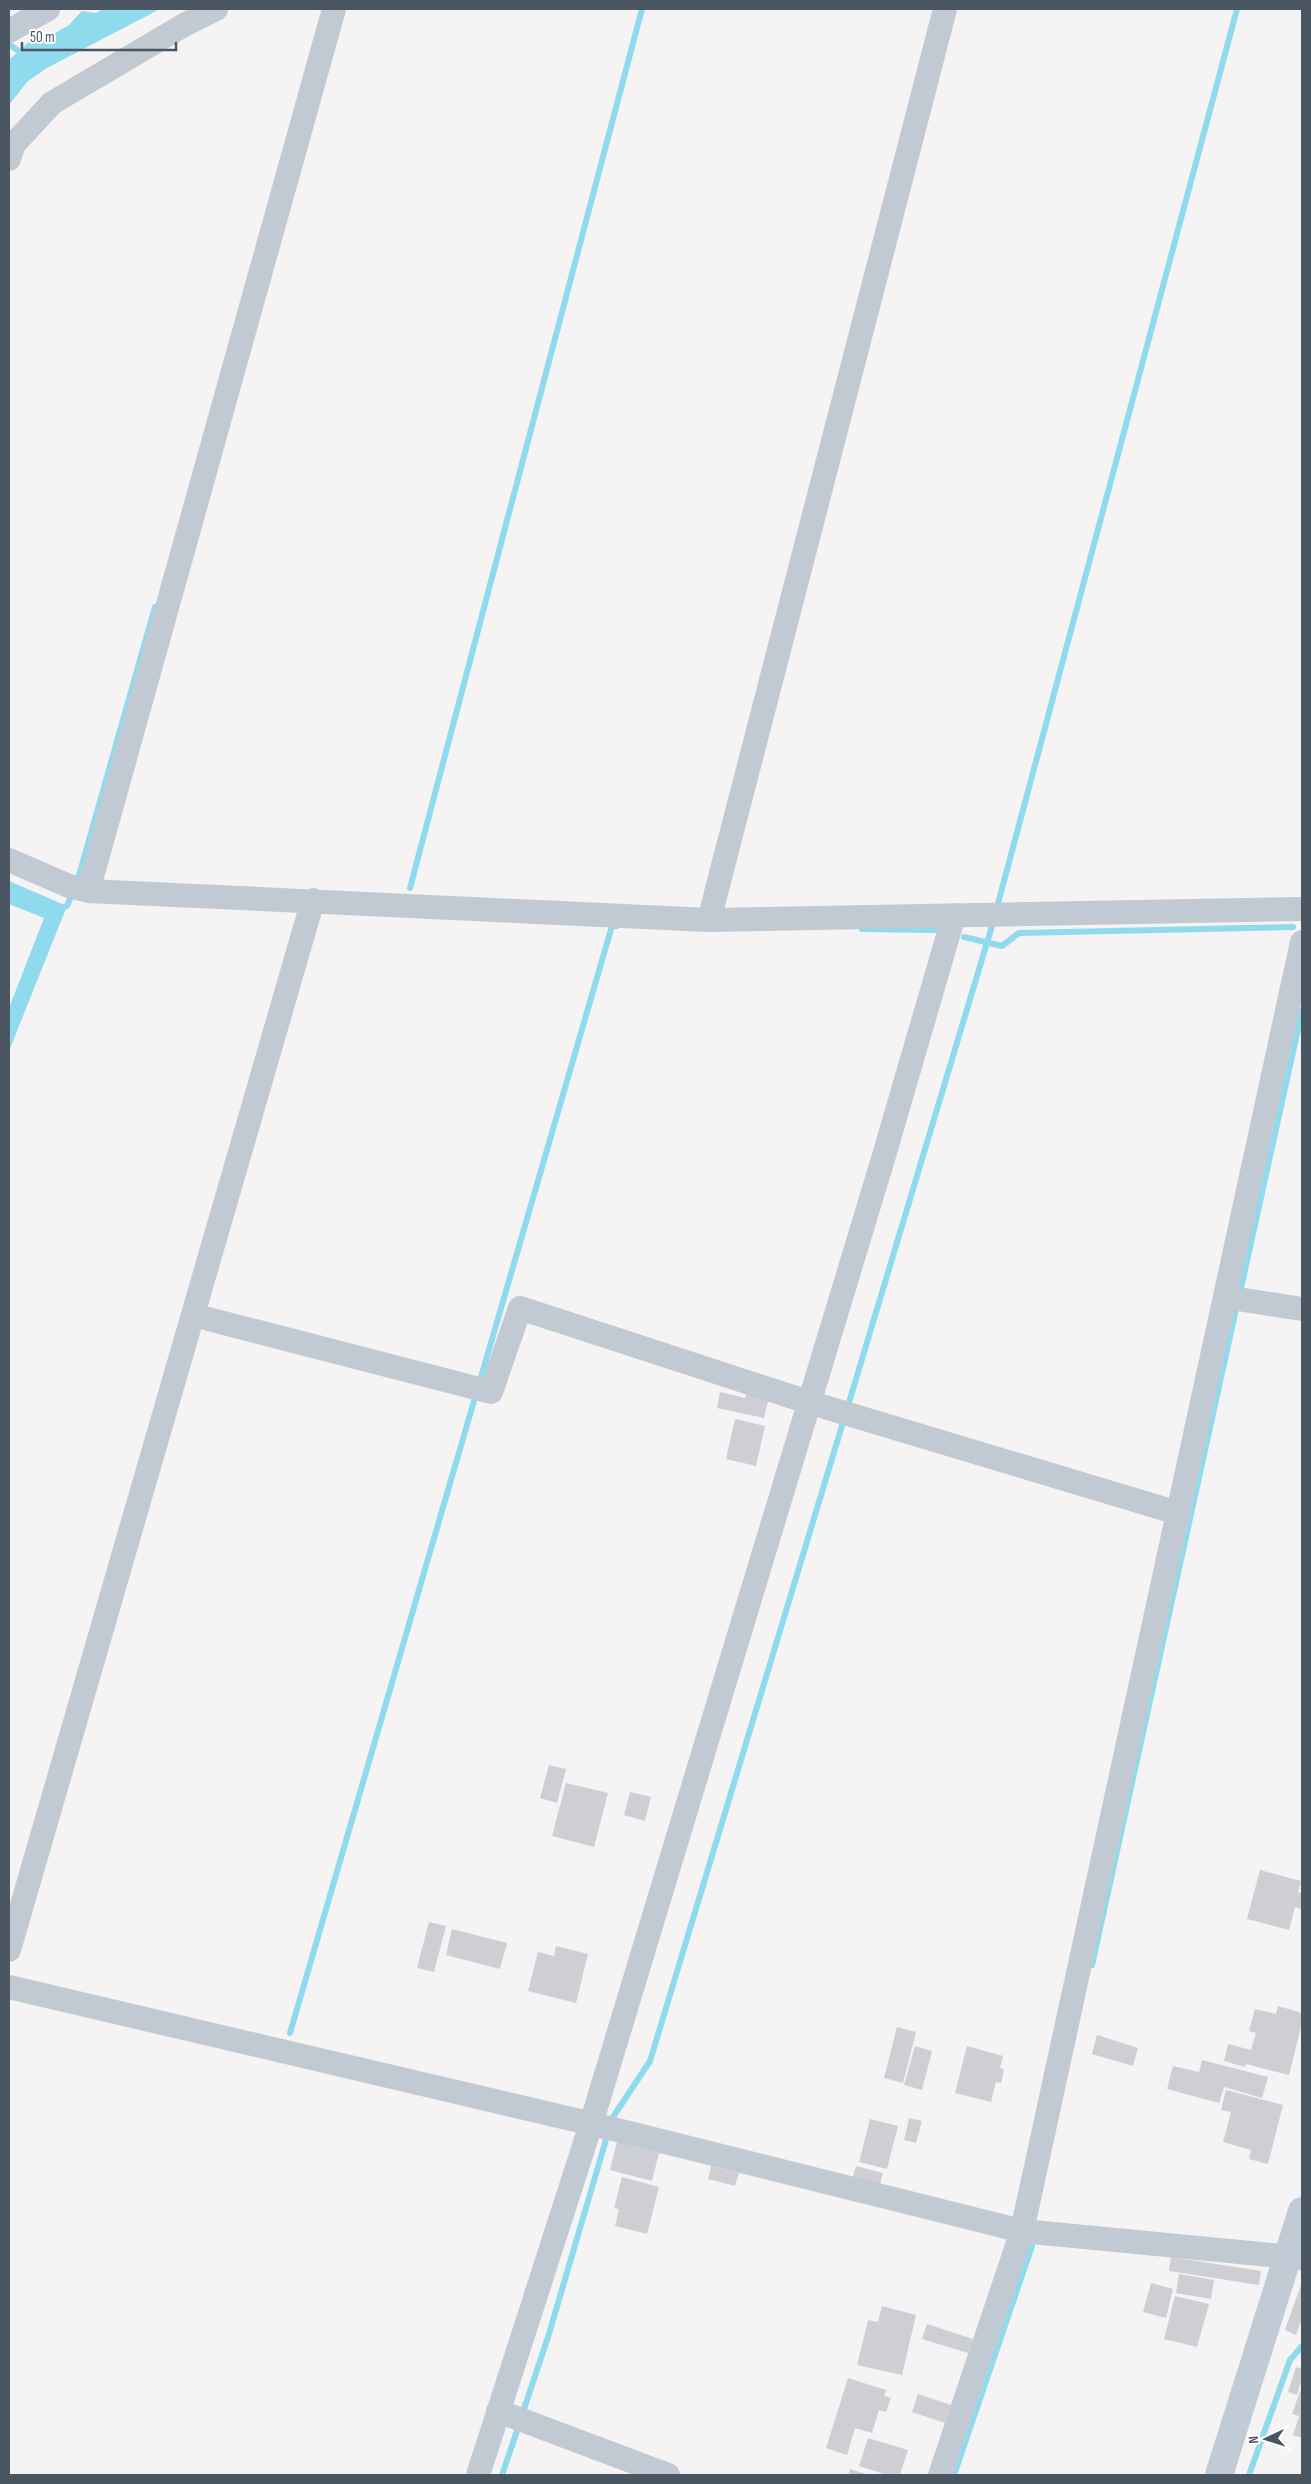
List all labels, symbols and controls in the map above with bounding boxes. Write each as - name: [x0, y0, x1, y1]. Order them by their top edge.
- scale bar: [22, 20, 176, 52]
- text: 50 m: [30, 28, 55, 47]
- north arrow: [1241, 2414, 1291, 2464]
- text: N: [1245, 2436, 1262, 2444]

